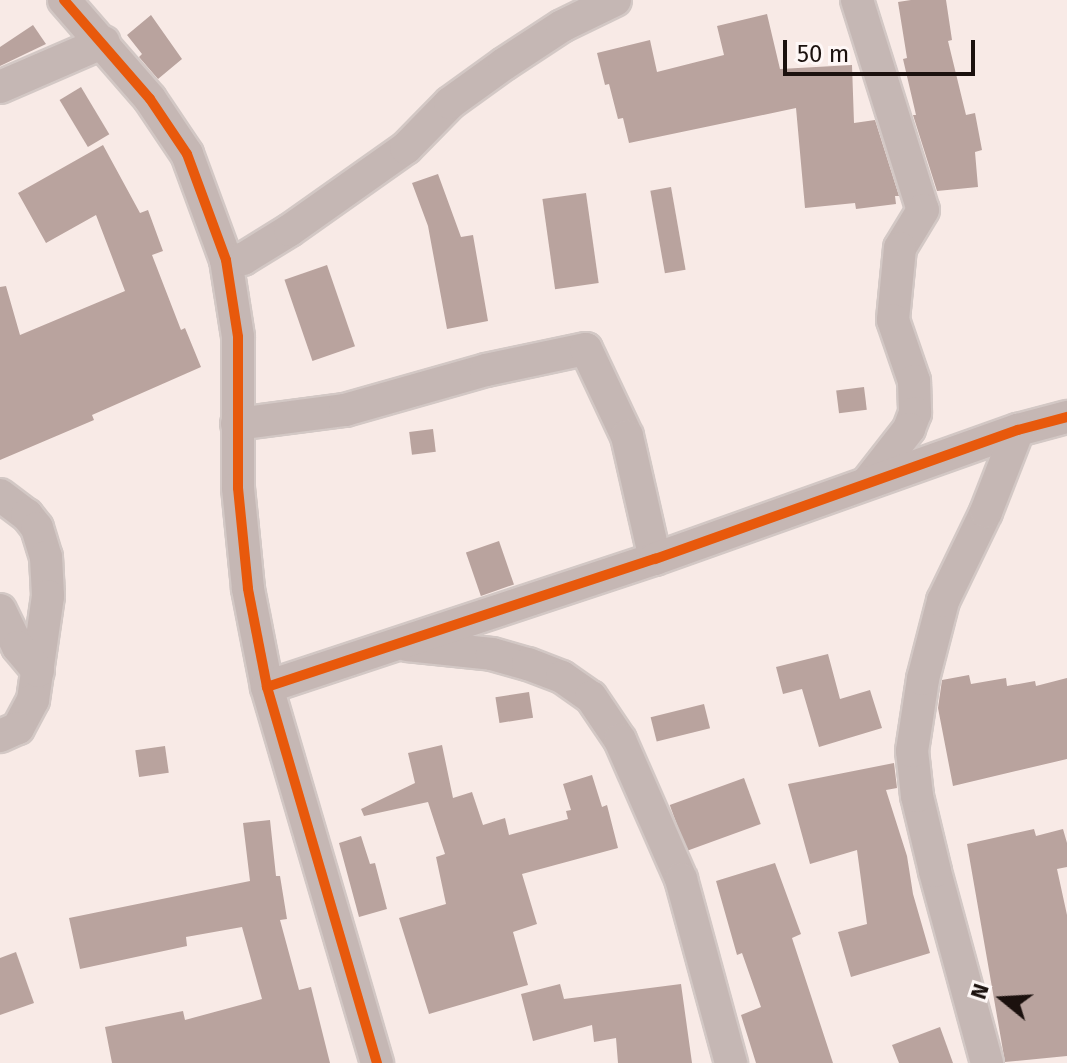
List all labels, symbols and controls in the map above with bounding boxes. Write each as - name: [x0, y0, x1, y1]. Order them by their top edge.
- scale bar: [787, 24, 979, 74]
- text: 50 m: [797, 40, 849, 68]
- north arrow: [963, 959, 1043, 1039]
- text: N: [965, 980, 995, 1003]

